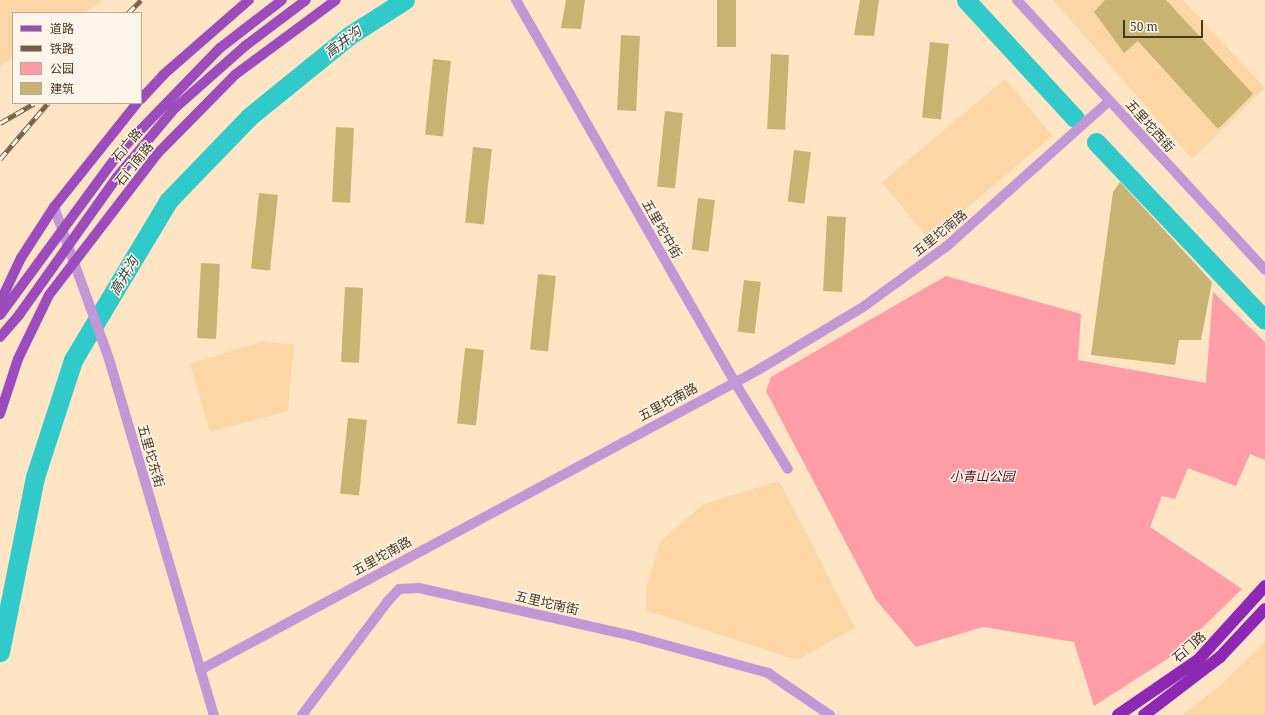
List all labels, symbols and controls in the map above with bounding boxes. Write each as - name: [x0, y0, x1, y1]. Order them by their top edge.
- legend: [12, 12, 142, 104]
- scale bar: [1125, 12, 1205, 38]
- text: 50 m: [1130, 18, 1158, 35]
- text: 道路: [50, 20, 74, 37]
- water label: 高井沟: [321, 23, 365, 61]
- text: 铁路: [50, 40, 74, 57]
- text: 公园: [50, 60, 74, 77]
- text: 建筑: [50, 80, 74, 97]
- street label: 五里坨西街: [1122, 97, 1178, 155]
- street label: 石广路: [108, 125, 146, 165]
- street label: 石门南路: [112, 139, 156, 189]
- street label: 五里坨中街: [639, 197, 685, 261]
- street label: 五里坨南路: [910, 206, 970, 260]
- water label: 高井沟: [106, 254, 142, 298]
- street label: 五里坨南路: [636, 380, 700, 424]
- street label: 五里坨东街: [135, 423, 167, 489]
- park label: 小青山公园: [950, 468, 1014, 484]
- street label: 五里坨南路: [350, 533, 414, 579]
- street label: 五里坨南街: [514, 588, 580, 618]
- street label: 石门路: [1169, 628, 1209, 666]

